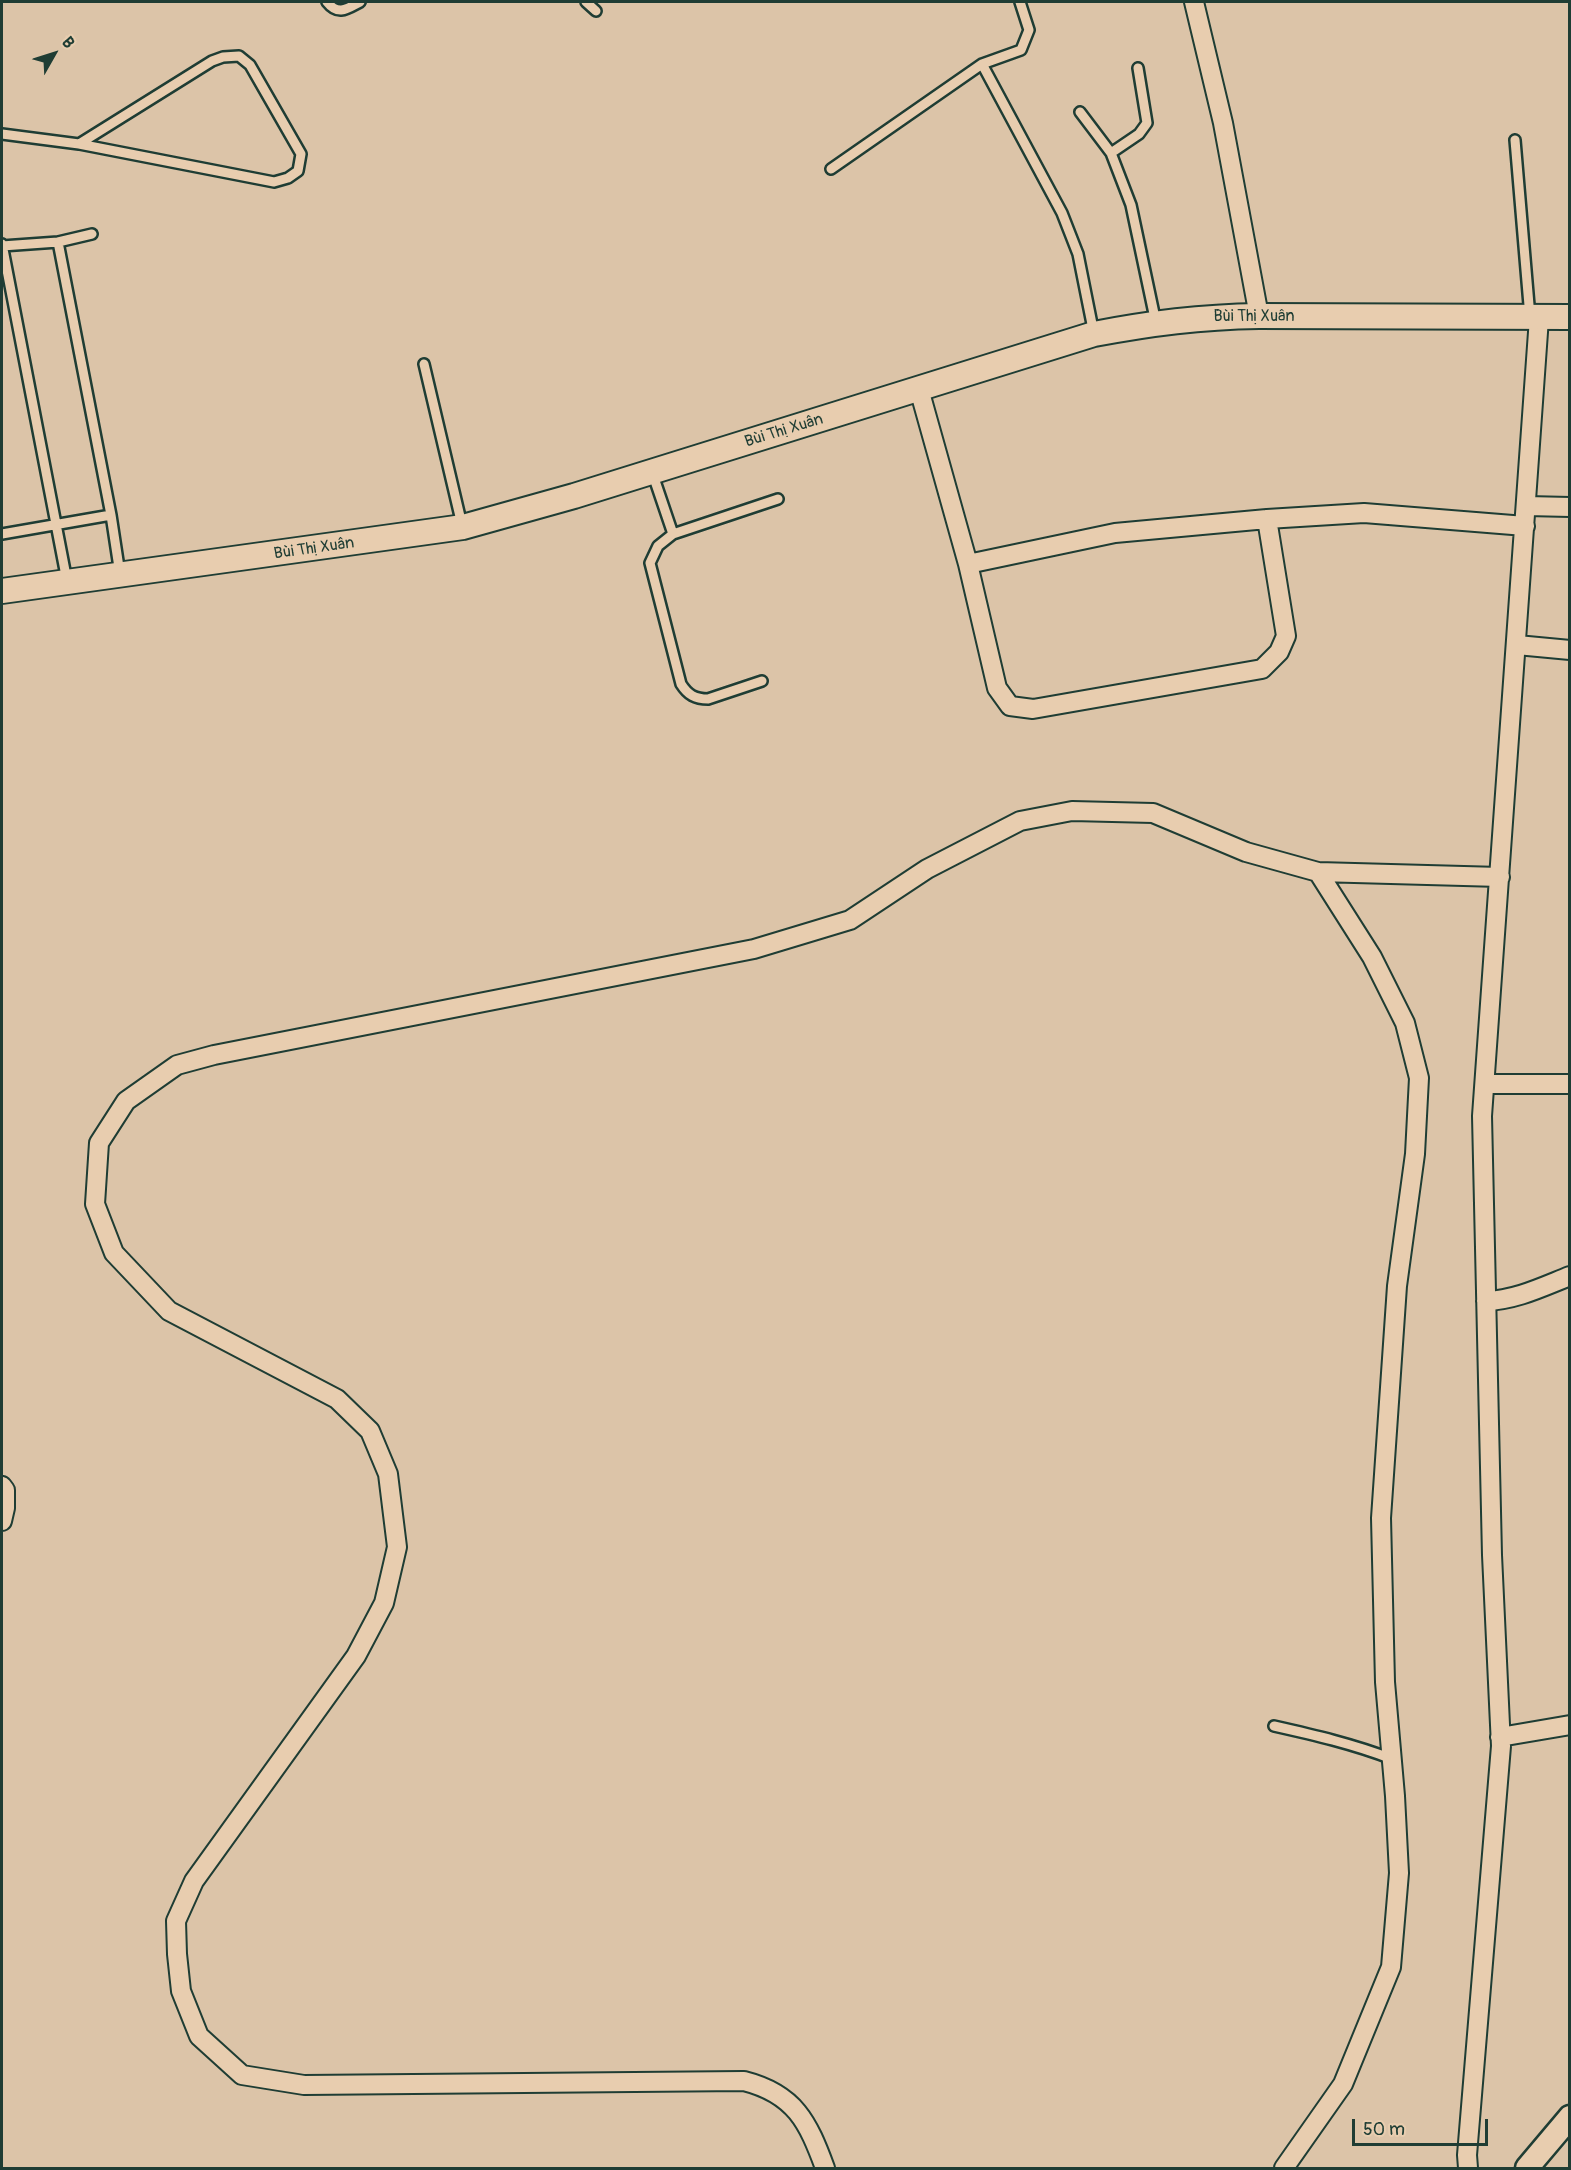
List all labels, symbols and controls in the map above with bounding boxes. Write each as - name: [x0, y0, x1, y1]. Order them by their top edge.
- north arrow: [24, 24, 84, 84]
- text: B: [57, 33, 79, 52]
- street label: Bùi Thị Xuân: [1214, 307, 1294, 327]
- street label: Bùi Thị Xuân: [742, 410, 826, 452]
- street label: Bùi Thị Xuân: [273, 534, 355, 564]
- scale bar: [1355, 2107, 1492, 2145]
- text: 50 m: [1363, 2118, 1405, 2141]

